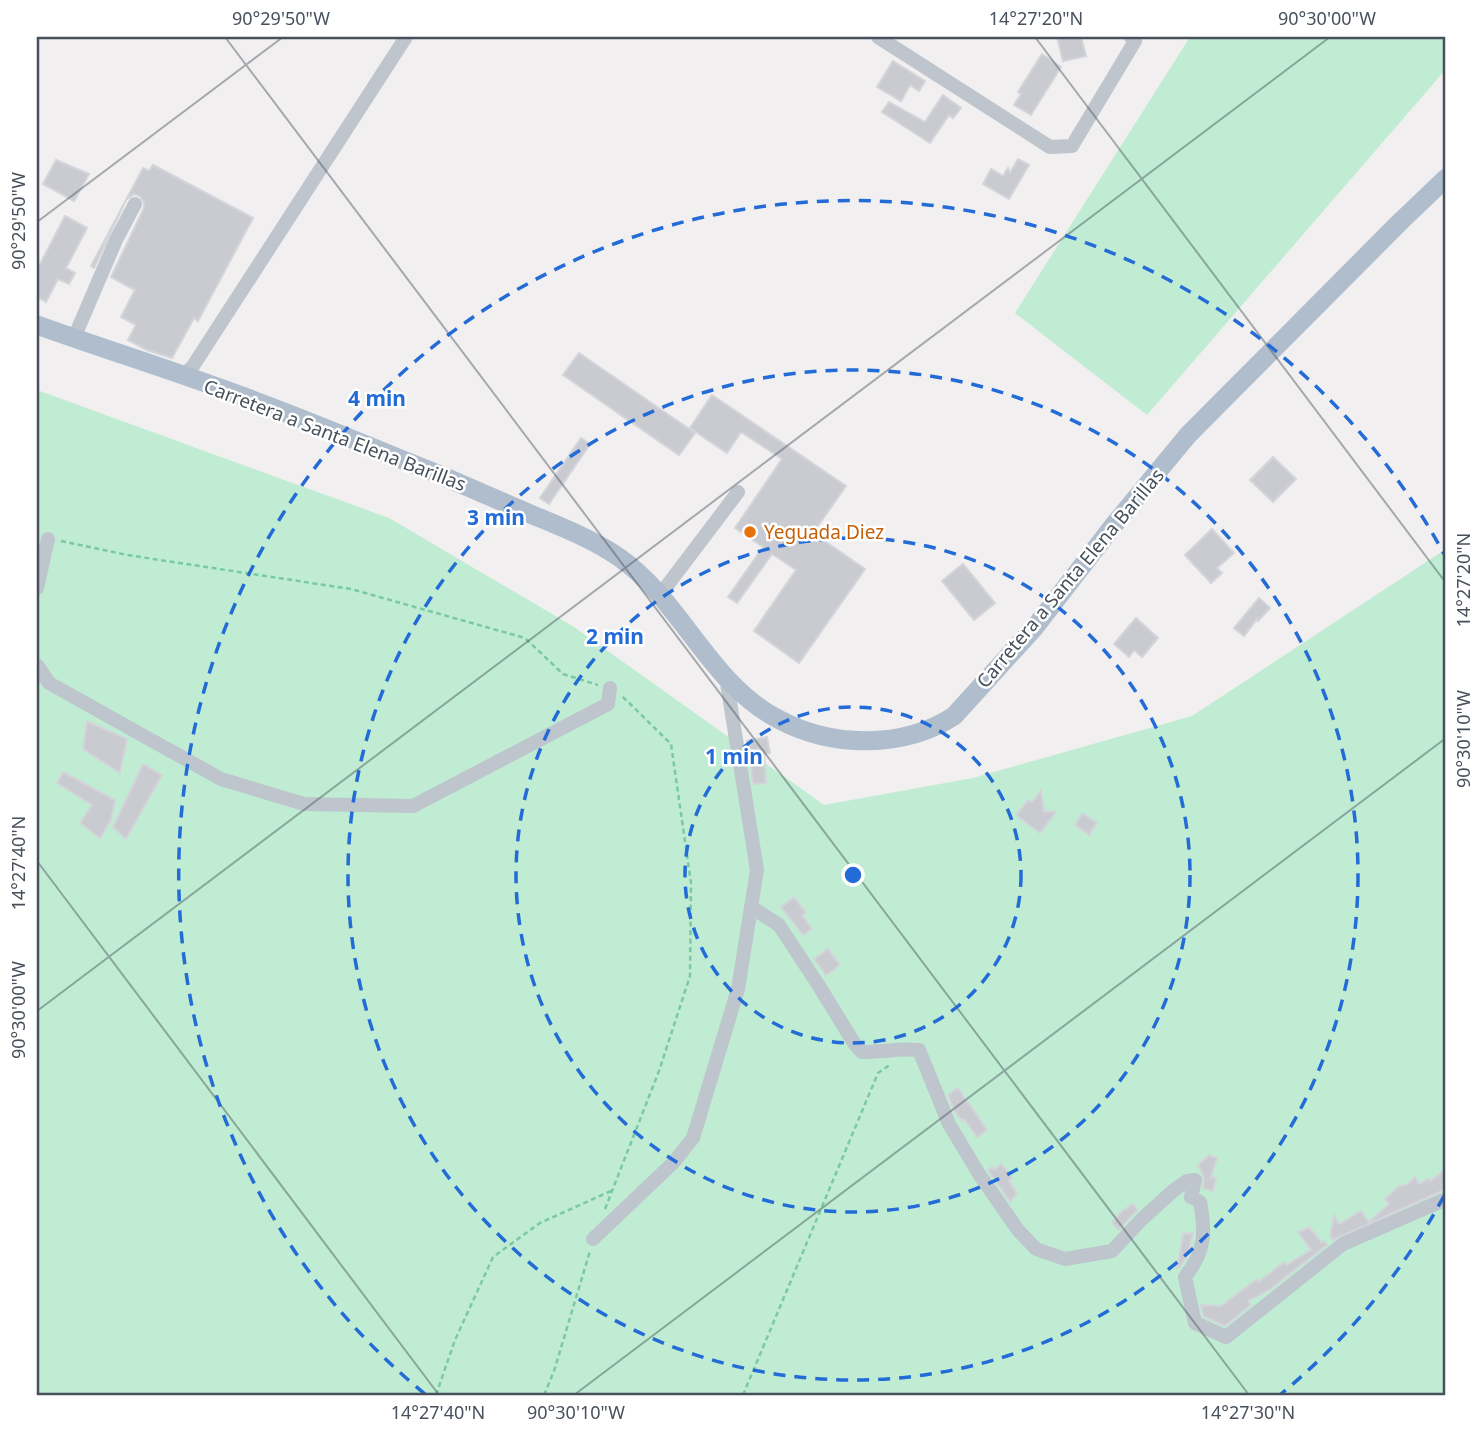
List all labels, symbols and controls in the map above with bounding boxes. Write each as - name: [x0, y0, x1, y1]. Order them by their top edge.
- text: 90°29'50"W: [232, 6, 330, 30]
- text: 14°27'20"N: [989, 6, 1083, 30]
- text: 90°30'00"W: [1278, 6, 1376, 30]
- text: 90°29'50"W: [6, 172, 30, 270]
- street label: Carretera a Santa Elena Barillas: [200, 373, 470, 497]
- text: 4 min: [348, 384, 406, 412]
- street label: Carretera a Santa Elena Barillas: [970, 463, 1170, 693]
- text: 3 min: [467, 503, 525, 531]
- place label: Yeguada Diez: [764, 519, 884, 545]
- marker: Yeguada Diez: [742, 524, 758, 540]
- text: 14°27'20"N: [1451, 533, 1475, 627]
- text: 2 min: [586, 622, 644, 650]
- text: 90°30'10"W: [1451, 690, 1475, 788]
- text: 1 min: [705, 742, 763, 770]
- text: 14°27'40"N: [6, 816, 30, 910]
- centre of rings: [841, 863, 865, 887]
- text: 90°30'00"W: [6, 961, 30, 1059]
- text: 14°27'40"N: [391, 1400, 485, 1424]
- text: 90°30'10"W: [527, 1400, 625, 1424]
- text: 14°27'30"N: [1201, 1400, 1295, 1424]

